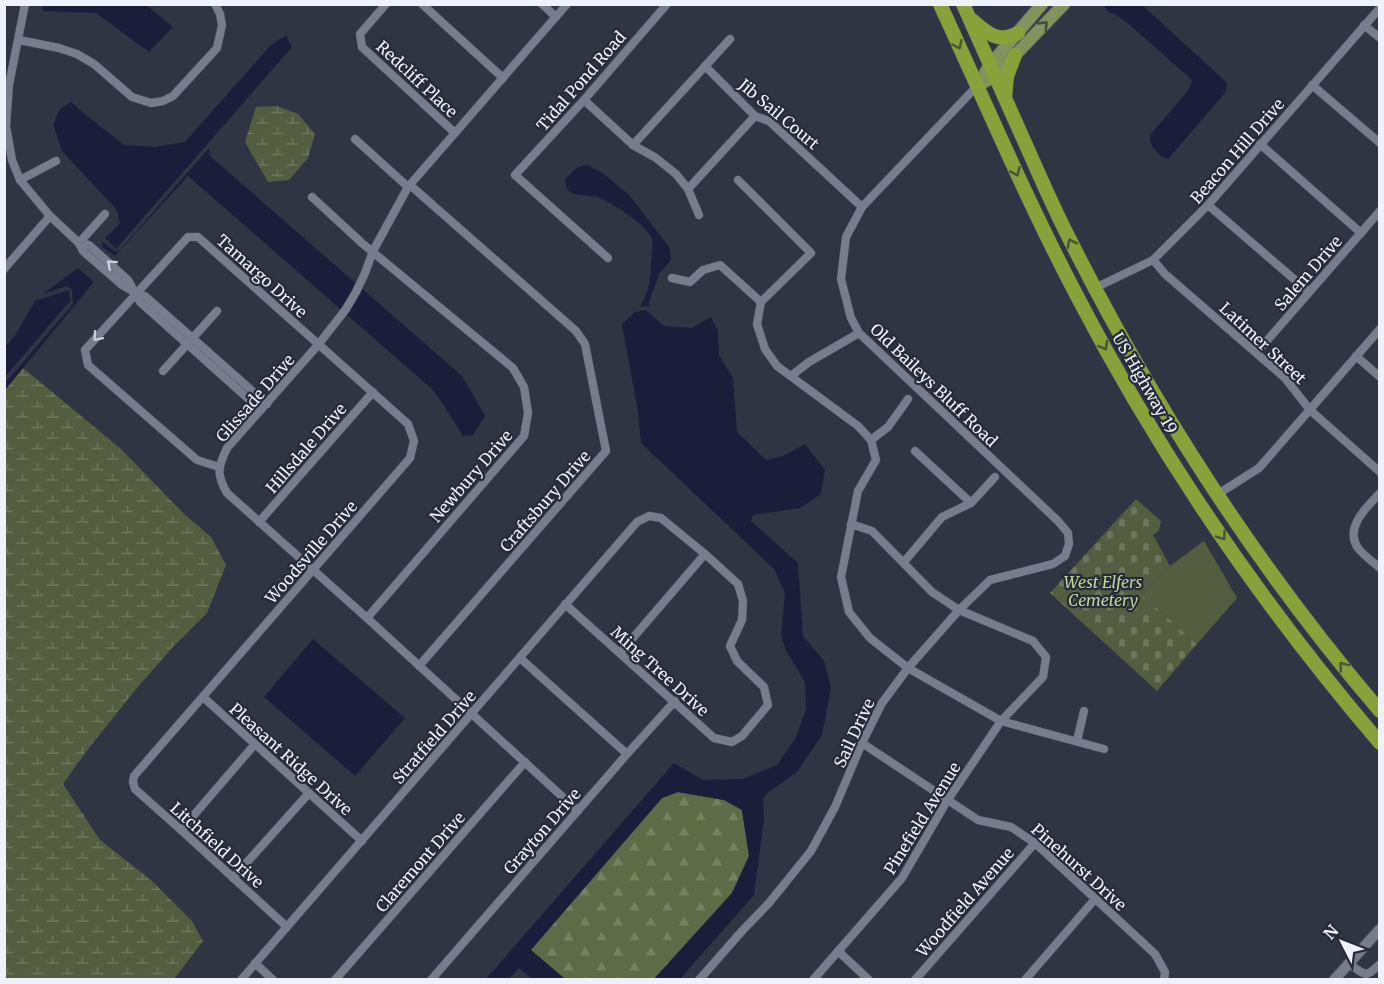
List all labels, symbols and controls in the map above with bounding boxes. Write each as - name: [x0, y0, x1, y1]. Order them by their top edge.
- one-way arrow: [1037, 22, 1048, 32]
- street label: Tidal Pond Road: [532, 27, 630, 135]
- street label: Redcliff Place: [372, 36, 462, 122]
- one-way arrow: [951, 39, 963, 50]
- street label: Jib Sail Court: [734, 74, 824, 154]
- street label: Beacon Hill Drive: [1186, 94, 1288, 208]
- one-way arrow: [1008, 165, 1020, 176]
- street label: Tamargo Drive: [213, 230, 311, 322]
- street label: Salem Drive: [1270, 231, 1346, 315]
- one-way arrow: [1067, 238, 1079, 249]
- one-way arrow: [107, 260, 117, 271]
- street label: Latimer Street: [1215, 298, 1311, 389]
- street label: Old Baileys Bluff Road: [866, 319, 1002, 451]
- street label: US Highway 19: [1108, 329, 1182, 437]
- one-way arrow: [93, 330, 104, 341]
- one-way arrow: [1096, 340, 1108, 350]
- street label: Glissade Drive: [211, 350, 299, 446]
- street label: Hillsdale Drive: [261, 399, 351, 497]
- street label: Newbury Drive: [425, 426, 517, 526]
- street label: Craftsbury Drive: [496, 446, 594, 556]
- street label: Woodsville Drive: [260, 496, 361, 608]
- one-way arrow: [1215, 530, 1226, 541]
- park label: West Elfers Cemetery: [1064, 572, 1142, 610]
- street label: Ming Tree Drive: [607, 622, 713, 720]
- one-way arrow: [1339, 662, 1350, 673]
- street label: Stratfield Drive: [388, 686, 480, 788]
- street label: Sail Drive: [829, 695, 879, 771]
- street label: Pleasant Ridge Drive: [226, 699, 356, 819]
- street label: Pinefield Avenue: [879, 758, 965, 878]
- street label: Grayton Drive: [499, 784, 585, 878]
- street label: Litchfield Drive: [166, 798, 268, 892]
- street label: Claremont Drive: [371, 808, 469, 916]
- street label: Pinehurst Drive: [1027, 819, 1131, 915]
- street label: Woodfield Avenue: [911, 843, 1018, 962]
- north arrow: [1312, 912, 1372, 972]
- text: N: [1319, 920, 1343, 943]

